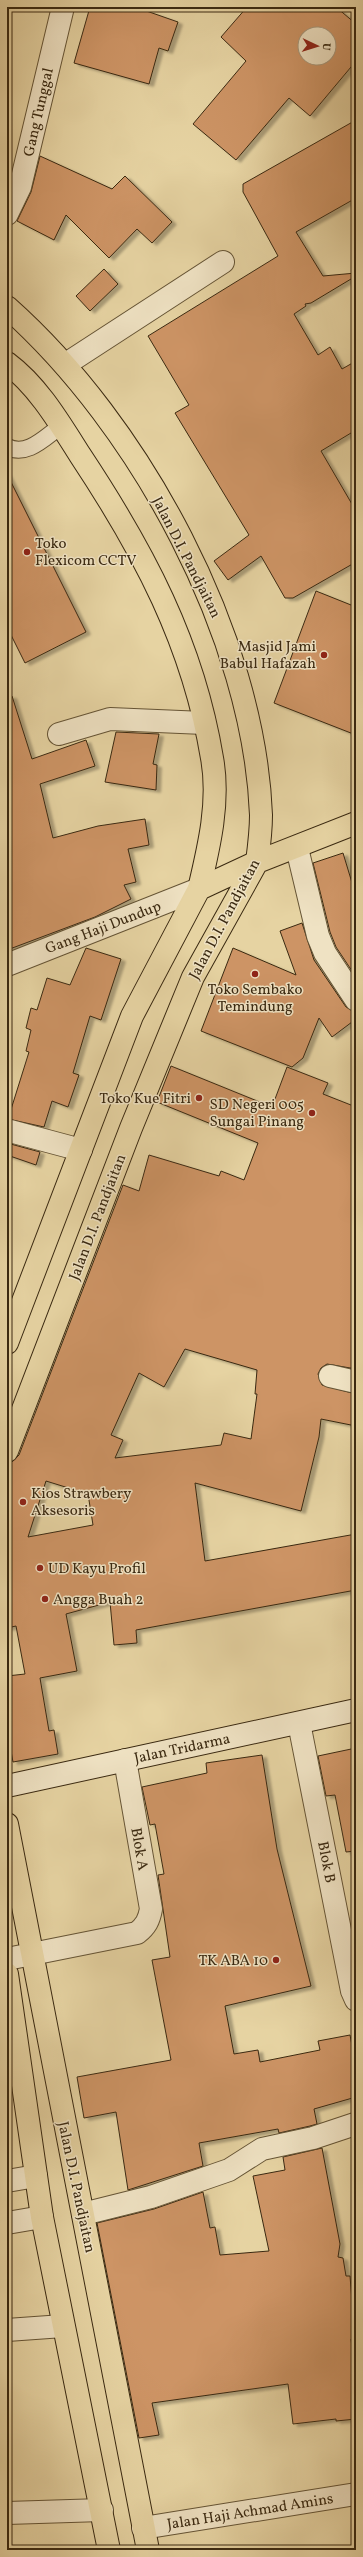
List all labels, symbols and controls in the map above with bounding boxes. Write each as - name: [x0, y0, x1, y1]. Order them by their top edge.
- north arrow: [297, 26, 337, 66]
- text: U: [318, 42, 333, 51]
- street label: Gang Tunggal: [19, 66, 60, 159]
- street label: Jalan D.I. Pandjaitan: [146, 493, 225, 622]
- place label: Toko Flexicom CCTV: [35, 534, 137, 572]
- marker: Toko Flexicom CCTV: [22, 547, 32, 557]
- place label: Masjid Jami Babul Hafazah: [220, 637, 316, 675]
- marker: Masjid Jami Babul Hafazah: [319, 650, 329, 660]
- street label: Jalan D.I. Pandjaitan: [185, 856, 266, 984]
- street label: Gang Haji Dundup: [43, 897, 164, 960]
- marker: Toko Sembako Temindung: [250, 969, 260, 979]
- place label: Toko Sembako Temindung: [208, 980, 302, 1018]
- place label: Toko Kue Fitri: [99, 1089, 191, 1110]
- marker: Toko Kue Fitri: [194, 1093, 204, 1103]
- place label: SD Negeri 005 Sungai Pinang: [209, 1095, 304, 1133]
- marker: SD Negeri 005 Sungai Pinang: [307, 1108, 317, 1118]
- street label: Jalan D.I. Pandjaitan: [65, 1151, 132, 1284]
- place label: Kios Strawbery Aksesoris: [31, 1484, 131, 1522]
- marker: Kios Strawbery Aksesoris: [18, 1497, 28, 1507]
- place label: UD Kayu Profil: [48, 1559, 146, 1580]
- marker: UD Kayu Profil: [35, 1563, 45, 1573]
- place label: Angga Buah 2: [53, 1590, 144, 1611]
- marker: Angga Buah 2: [40, 1594, 50, 1604]
- street label: Jalan Tridarma: [132, 1729, 232, 1770]
- street label: Blok A: [124, 1826, 153, 1873]
- street label: Blok B: [311, 1840, 340, 1885]
- place label: TK ABA 10: [199, 1951, 268, 1972]
- marker: TK ABA 10: [271, 1955, 281, 1965]
- street label: Jalan D.I. Pandjaitan: [51, 2120, 100, 2255]
- street label: Jalan Haji Achmad Amins: [165, 2489, 335, 2536]

